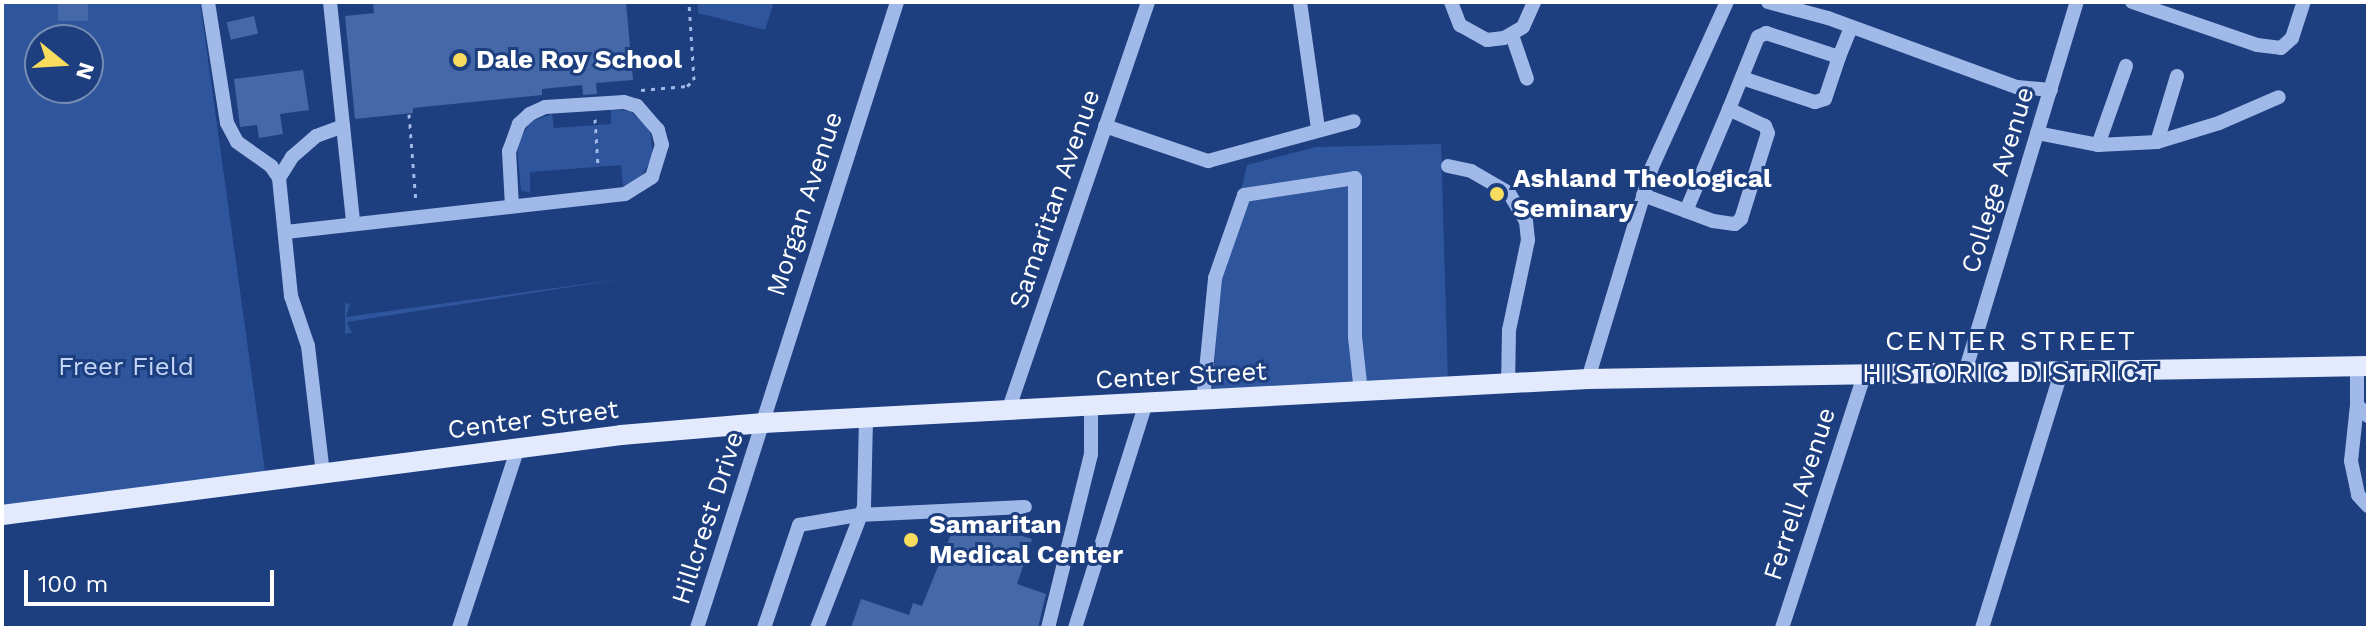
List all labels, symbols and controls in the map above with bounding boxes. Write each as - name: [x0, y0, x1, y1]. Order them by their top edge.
- north arrow: [24, 24, 104, 104]
- place label: Dale Roy School: [476, 44, 683, 76]
- marker: Dale Roy School: [451, 51, 469, 69]
- text: N: [71, 59, 100, 83]
- street label: College Avenue: [1955, 83, 2041, 277]
- street label: Samaritan Avenue: [1003, 85, 1107, 313]
- street label: Morgan Avenue: [760, 107, 850, 301]
- place label: Ashland Theological Seminary: [1513, 163, 1772, 224]
- marker: Ashland Theological Seminary: [1488, 185, 1506, 203]
- district label: CENTER STREET HISTORIC DISTRICT: [1862, 324, 2160, 390]
- park label: Freer Field: [58, 351, 194, 383]
- street label: Center Street: [1094, 356, 1268, 396]
- street label: Center Street: [446, 394, 620, 446]
- street label: Ferrell Avenue: [1757, 403, 1843, 585]
- street label: Hillcrest Drive: [665, 428, 751, 608]
- place label: Samaritan Medical Center: [929, 509, 1124, 570]
- marker: Samaritan Medical Center: [900, 529, 922, 551]
- scale bar: [28, 554, 278, 604]
- text: 100 m: [38, 570, 108, 598]

